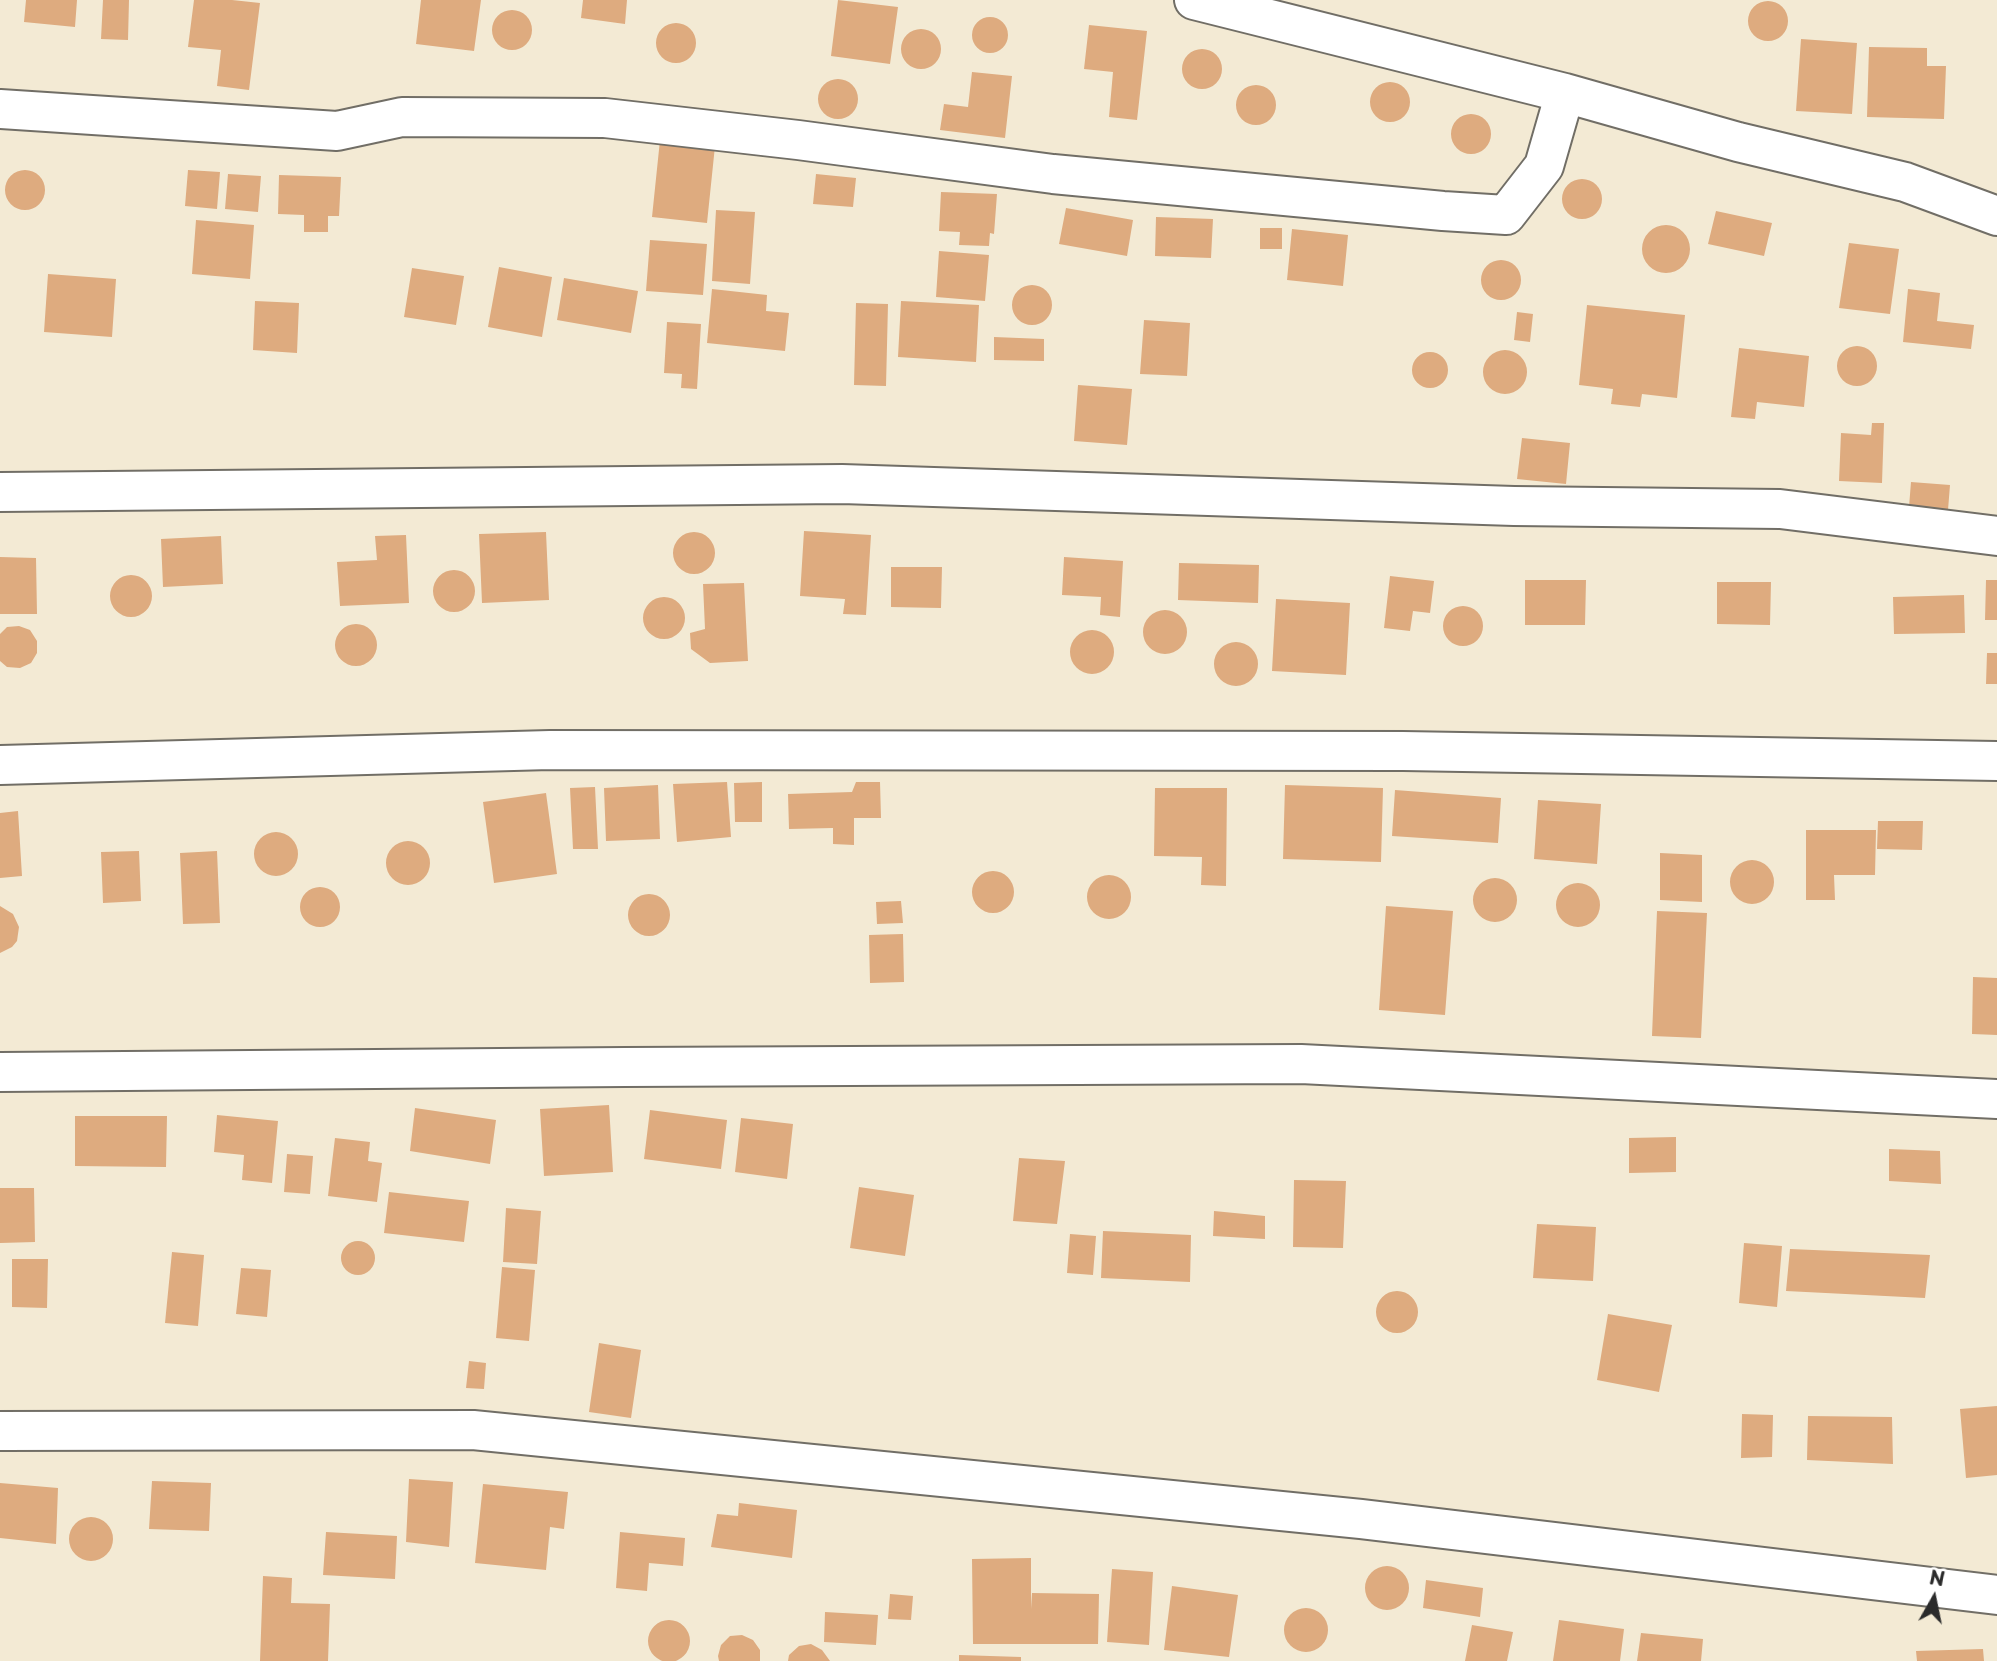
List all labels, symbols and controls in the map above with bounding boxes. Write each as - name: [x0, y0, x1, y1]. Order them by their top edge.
- text: N: [1928, 1562, 1947, 1592]
- north arrow: [1899, 1563, 1969, 1633]

